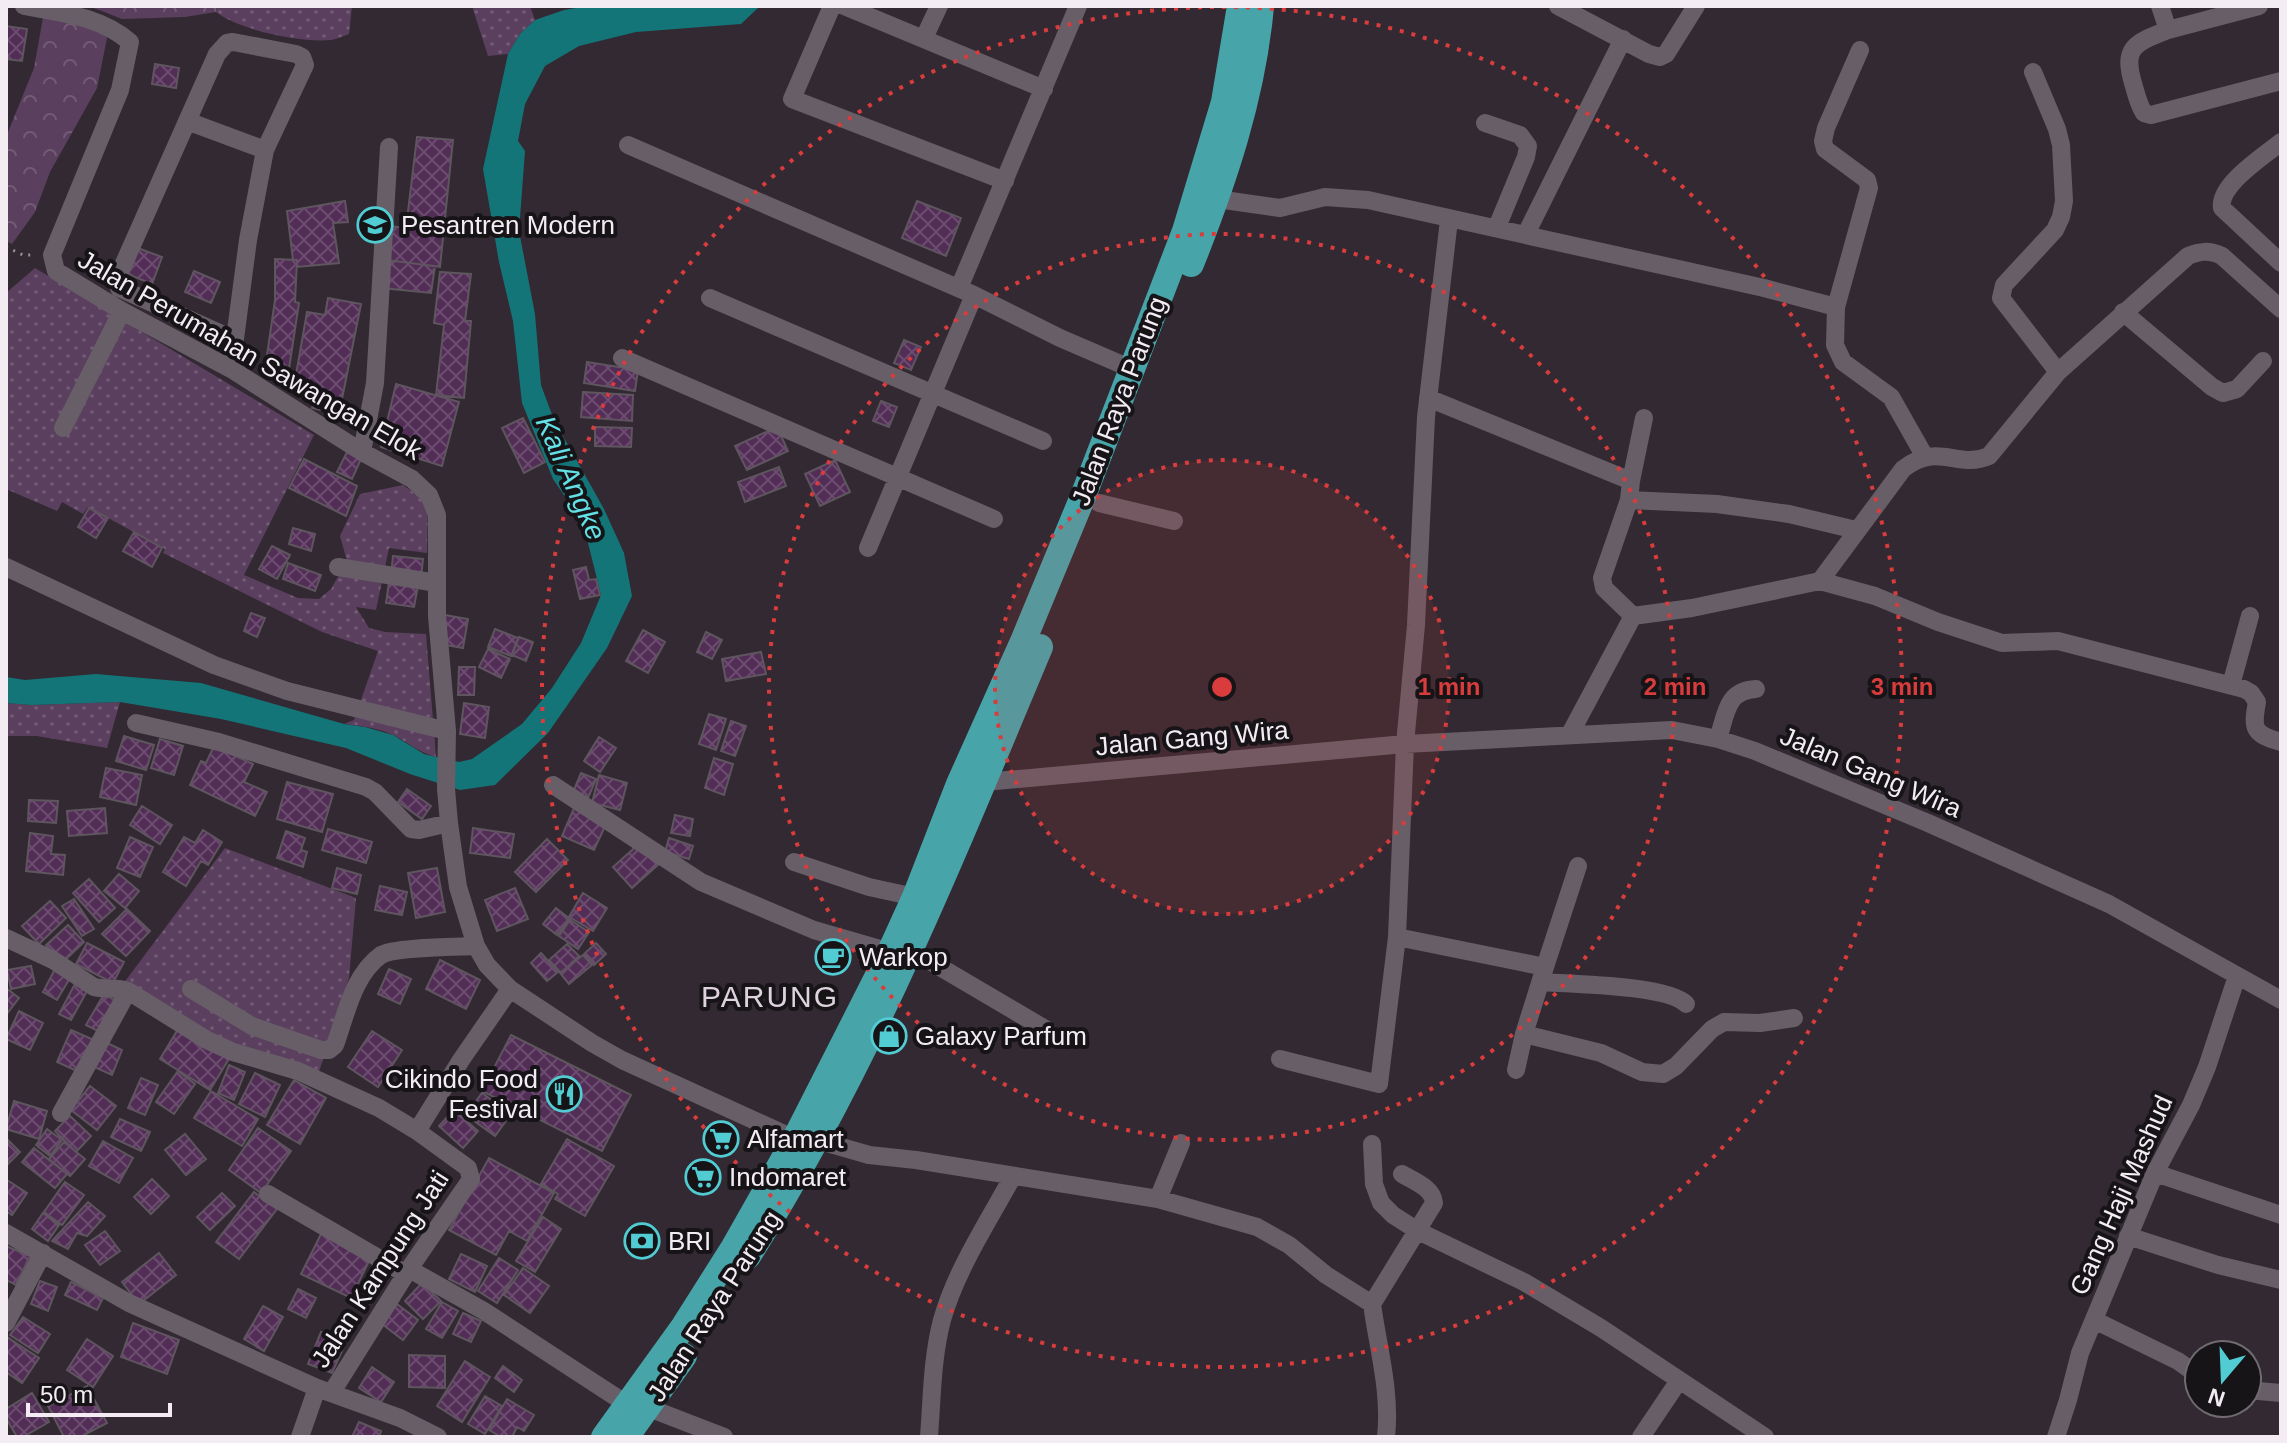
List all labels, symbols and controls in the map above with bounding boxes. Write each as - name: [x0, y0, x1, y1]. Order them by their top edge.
- school or university icon: Pesantren Modern: [356, 206, 394, 244]
- place label: Pesantren Modern: [401, 210, 615, 240]
- street label: Jalan Perumahan Sawangan Elok: [73, 244, 428, 466]
- street label: Jalan Raya Parung: [1065, 292, 1173, 510]
- water label: Kali Angke: [530, 411, 612, 545]
- centre of rings: [1208, 673, 1236, 701]
- text: 1 min: [1418, 673, 1480, 700]
- text: 2 min: [1644, 673, 1706, 700]
- text: 3 min: [1871, 673, 1933, 700]
- street label: Jalan Gang Wira: [1094, 715, 1290, 761]
- street label: Jalan Gang Wira: [1776, 720, 1966, 824]
- cafe icon: Warkop: [814, 938, 852, 976]
- place label: Warkop: [859, 942, 948, 972]
- district label: PARUNG: [701, 980, 839, 1013]
- shop icon: Galaxy Parfum: [870, 1017, 908, 1055]
- place label: Galaxy Parfum: [915, 1021, 1087, 1051]
- place label: Cikindo Food Festival: [385, 1064, 538, 1124]
- restaurant icon: Cikindo Food Festival: [545, 1075, 583, 1113]
- street label: Gang Haji Mashud: [2064, 1091, 2178, 1299]
- supermarket icon: Alfamart: [702, 1120, 740, 1158]
- place label: Alfamart: [747, 1124, 845, 1154]
- supermarket icon: Indomaret: [684, 1158, 722, 1196]
- place label: Indomaret: [729, 1162, 847, 1192]
- street label: Jalan Kampung Jati: [305, 1165, 455, 1373]
- street label: Jalan Raya Parung: [641, 1205, 787, 1407]
- bank icon: BRI: [623, 1222, 661, 1260]
- place label: BRI: [668, 1226, 711, 1256]
- north arrow: [2183, 1339, 2263, 1419]
- scale bar: [28, 1367, 170, 1417]
- text: 50 m: [40, 1381, 93, 1408]
- text: N: [2205, 1383, 2228, 1412]

